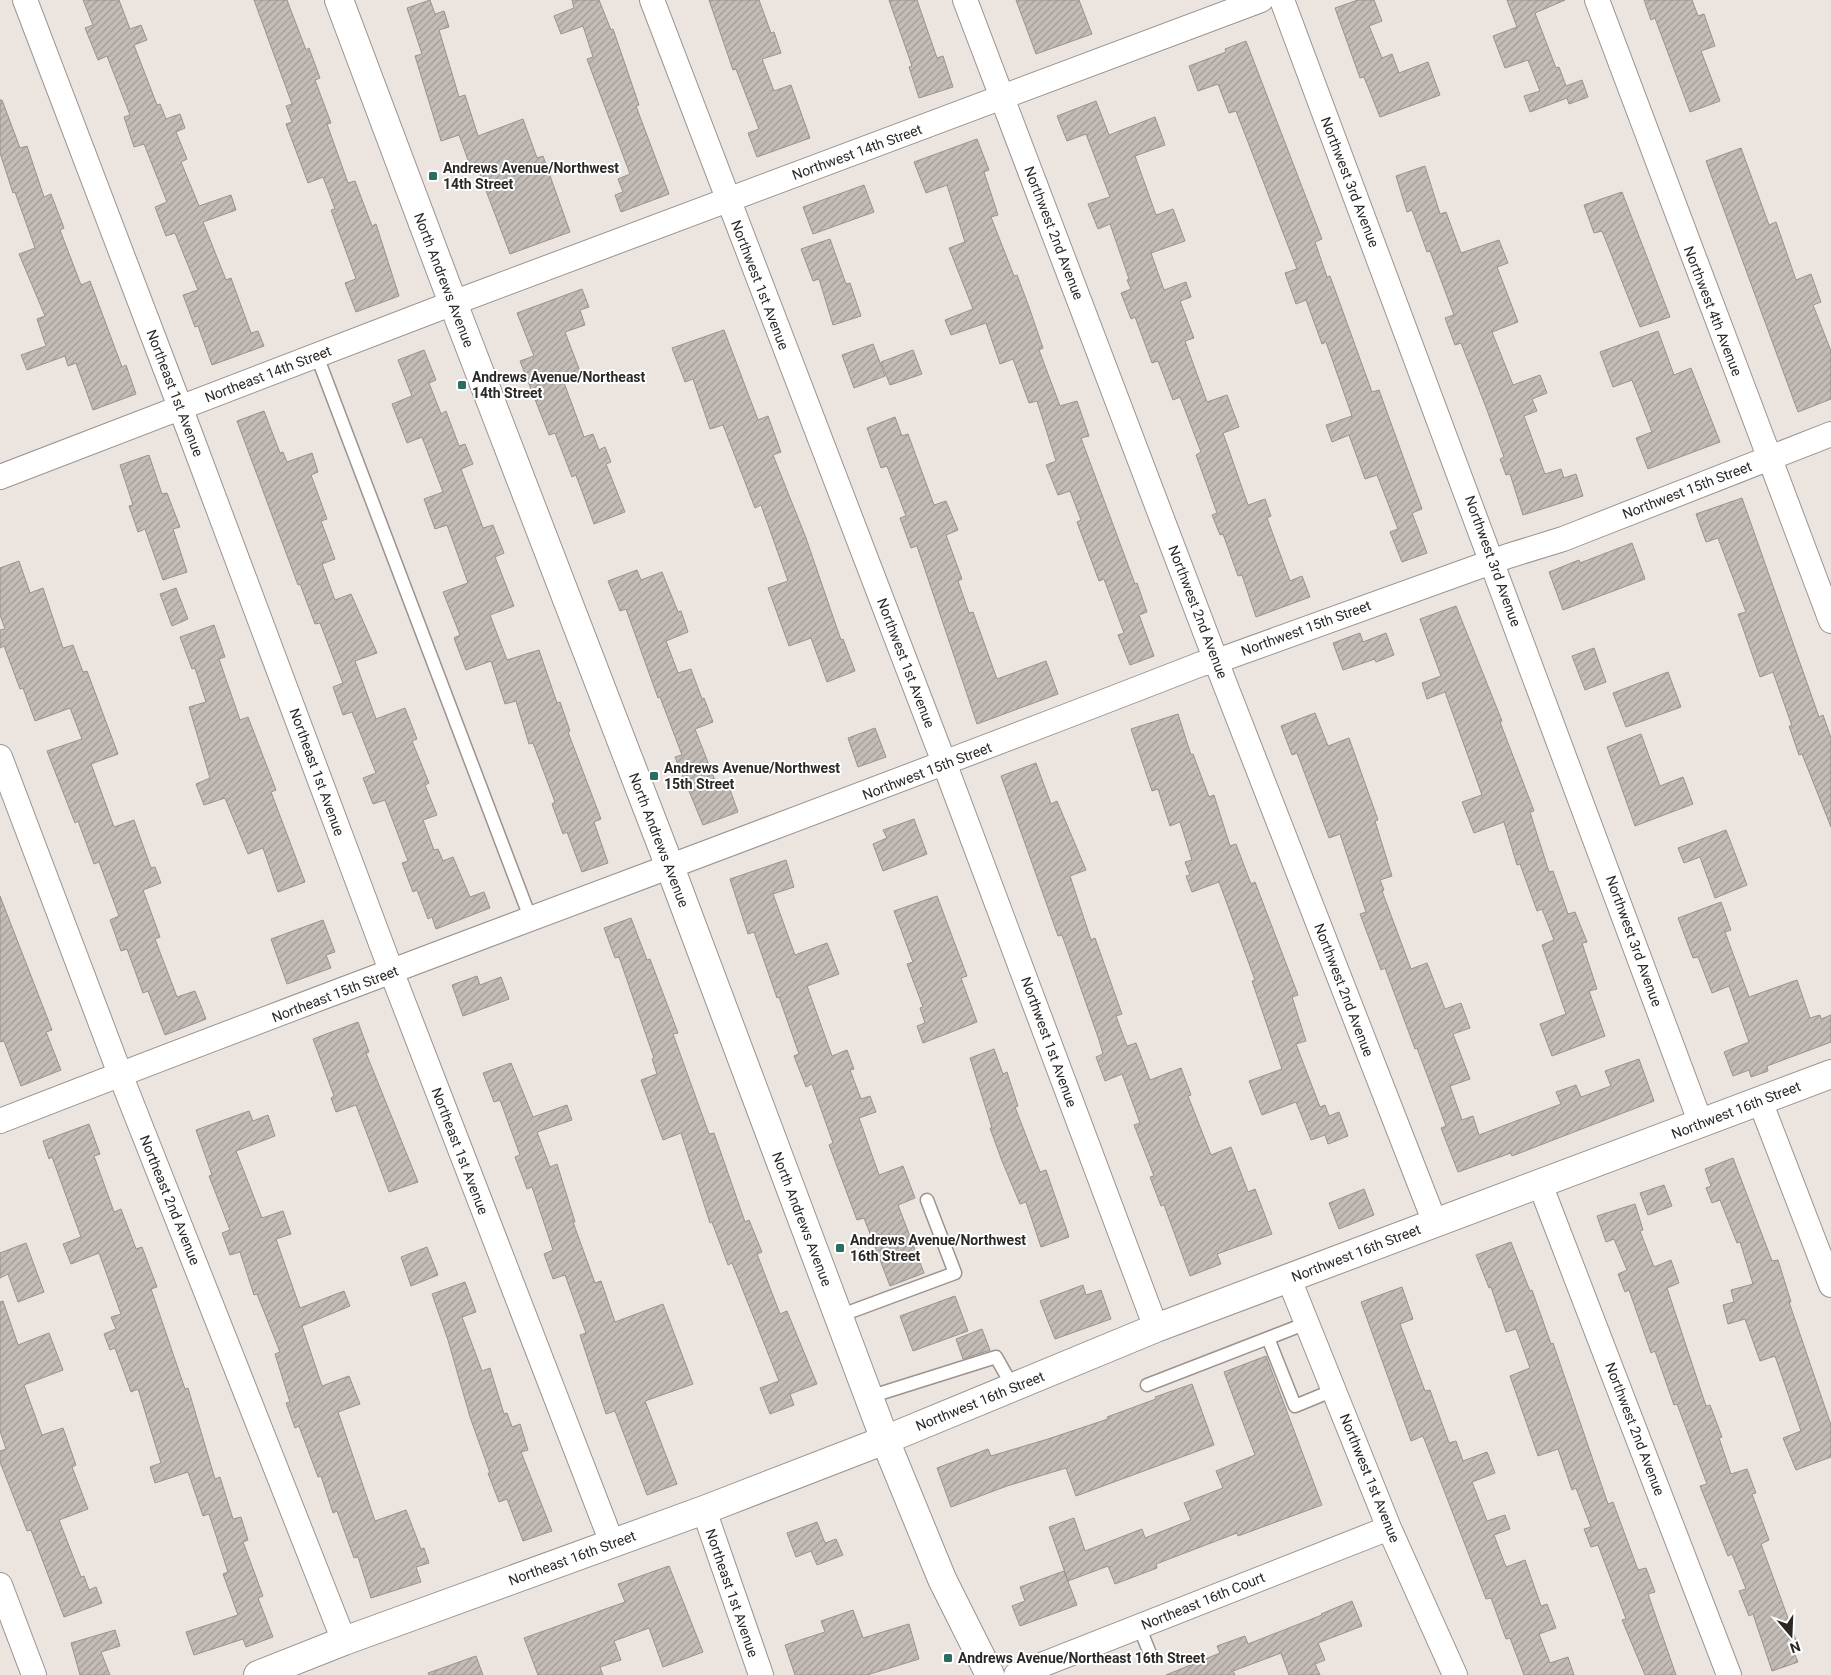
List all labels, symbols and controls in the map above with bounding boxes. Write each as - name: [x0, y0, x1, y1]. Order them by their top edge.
- street label: Northwest 3rd Avenue: [1318, 115, 1382, 249]
- street label: Northwest 14th Street: [790, 121, 924, 183]
- place label: Andrews Avenue/Northwest 14th Street: [443, 160, 619, 192]
- street label: Northwest 2nd Avenue: [1021, 164, 1087, 302]
- marker: Andrews Avenue/Northwest 14th Street: [427, 170, 439, 182]
- street label: North Andrews Avenue: [411, 211, 477, 349]
- street label: Northwest 1st Avenue: [728, 218, 792, 352]
- street label: Northwest 4th Avenue: [1681, 244, 1745, 378]
- street label: Northeast 1st Avenue: [143, 327, 207, 459]
- street label: Northeast 14th Street: [203, 342, 334, 405]
- place label: Andrews Avenue/Northeast 14th Street: [472, 369, 646, 401]
- marker: Andrews Avenue/Northeast 14th Street: [456, 379, 468, 391]
- street label: Northwest 15th Street: [1620, 458, 1754, 522]
- street label: Northwest 3rd Avenue: [1462, 493, 1524, 629]
- street label: Northwest 2nd Avenue: [1165, 543, 1231, 681]
- street label: Northwest 1st Avenue: [874, 596, 938, 730]
- street label: Northwest 15th Street: [1239, 597, 1373, 659]
- street label: Northeast 1st Avenue: [286, 706, 348, 838]
- street label: Northwest 15th Street: [860, 739, 994, 803]
- place label: Andrews Avenue/Northwest 15th Street: [664, 760, 840, 792]
- marker: Andrews Avenue/Northwest 15th Street: [648, 770, 660, 782]
- street label: North Andrews Avenue: [626, 771, 692, 909]
- street label: Northwest 3rd Avenue: [1603, 873, 1665, 1009]
- street label: Northwest 2nd Avenue: [1311, 921, 1377, 1059]
- street label: Northeast 15th Street: [270, 962, 401, 1025]
- street label: Northwest 1st Avenue: [1018, 975, 1080, 1109]
- street label: Northwest 16th Street: [1669, 1078, 1803, 1142]
- street label: Northeast 1st Avenue: [428, 1085, 492, 1217]
- street label: Northeast 2nd Avenue: [137, 1133, 203, 1267]
- street label: North Andrews Avenue: [769, 1150, 835, 1288]
- street label: Northwest 16th Street: [1289, 1221, 1423, 1285]
- place label: Andrews Avenue/Northwest 16th Street: [850, 1232, 1026, 1264]
- marker: Andrews Avenue/Northwest 16th Street: [834, 1242, 846, 1254]
- street label: Northwest 2nd Avenue: [1602, 1360, 1668, 1498]
- street label: Northwest 16th Street: [913, 1368, 1047, 1434]
- street label: Northwest 1st Avenue: [1337, 1411, 1403, 1545]
- street label: Northeast 16th Street: [506, 1527, 638, 1588]
- street label: Northeast 1st Avenue: [703, 1527, 761, 1659]
- street label: Northeast 16th Court: [1139, 1569, 1267, 1633]
- north arrow: [1766, 1610, 1816, 1660]
- text: N: [1788, 1638, 1803, 1656]
- place label: Andrews Avenue/Northeast 16th Street: [958, 1650, 1205, 1666]
- marker: Andrews Avenue/Northeast 16th Street: [942, 1652, 954, 1664]

